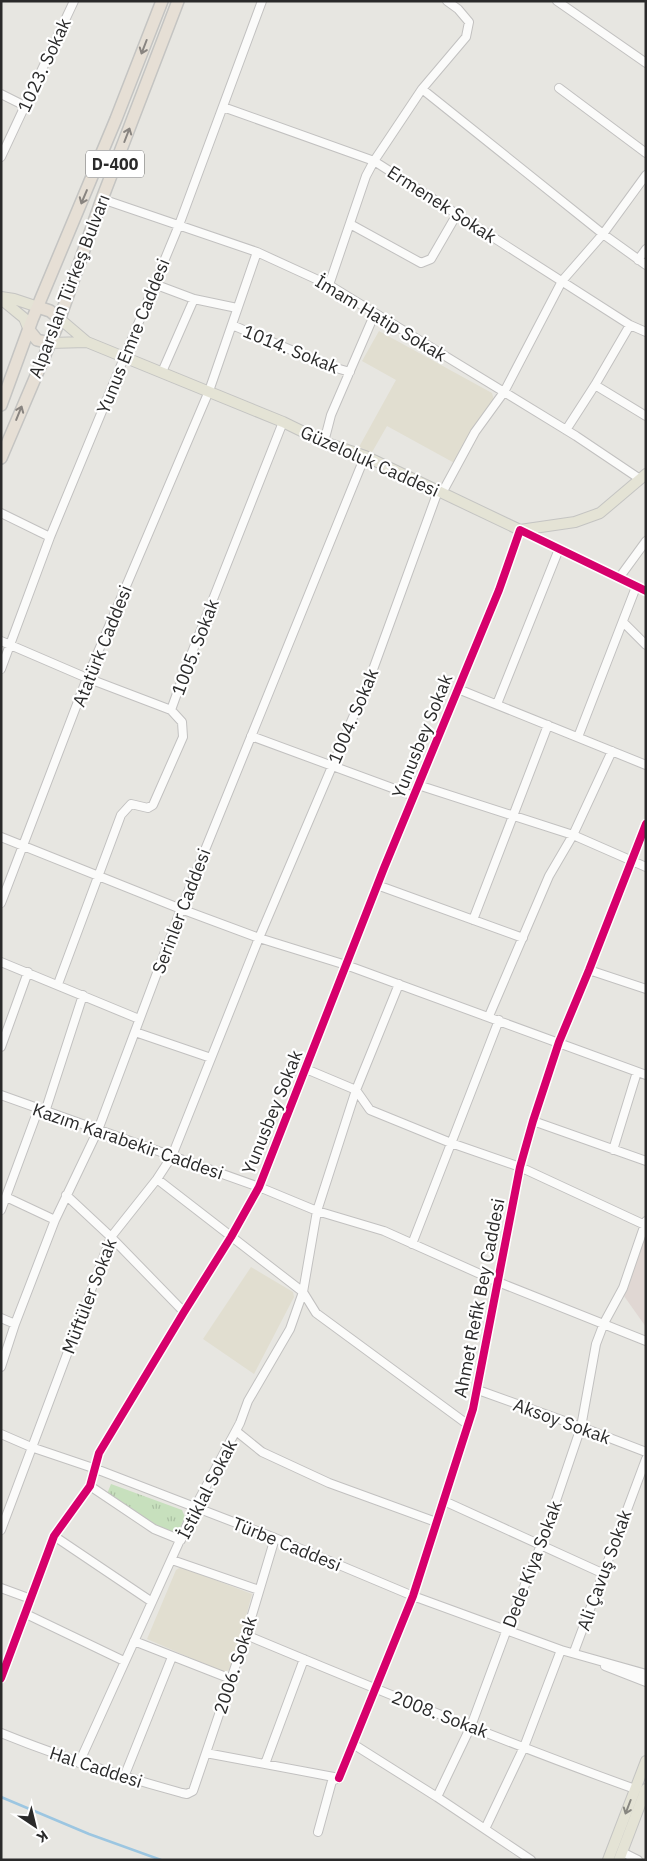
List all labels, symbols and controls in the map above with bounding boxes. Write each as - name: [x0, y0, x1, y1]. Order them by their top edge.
- street label: 1023. Sokak: [12, 14, 76, 116]
- one-way arrow: [139, 39, 148, 54]
- one-way arrow: [123, 128, 132, 143]
- road number: D-400: [86, 150, 144, 178]
- street label: Ermenek Sokak: [383, 160, 501, 248]
- one-way arrow: [78, 189, 88, 204]
- street label: Alparslan Türkeş Bulvarı: [23, 191, 115, 381]
- street label: Yunus Emre Caddesi: [91, 255, 175, 417]
- street label: İmam Hatip Sokak: [311, 270, 451, 367]
- street label: 1014. Sokak: [240, 319, 343, 379]
- one-way arrow: [15, 406, 25, 421]
- street label: Güzeloluk Caddesi: [297, 420, 443, 502]
- street label: Atatürk Caddesi: [67, 582, 137, 710]
- street label: 1005. Sokak: [166, 595, 224, 698]
- street label: 1004. Sokak: [323, 664, 384, 767]
- street label: Yunusbey Sokak: [387, 670, 458, 802]
- street label: Serinler Caddesi: [147, 845, 215, 977]
- street label: Yunusbey Sokak: [237, 1046, 308, 1178]
- street label: Kazım Karabekir Caddesi: [29, 1097, 227, 1185]
- street label: Ahmet Refik Bey Caddesi: [448, 1196, 510, 1400]
- street label: Müftüler Sokak: [56, 1235, 122, 1357]
- street label: Aksoy Sokak: [510, 1393, 614, 1449]
- street label: İstiklal Sokak: [172, 1435, 242, 1543]
- street label: Dede Kiya Sokak: [497, 1497, 567, 1631]
- street label: Ali Çavuş Sokak: [571, 1506, 637, 1634]
- street label: Türbe Caddesi: [229, 1512, 345, 1576]
- street label: 2006. Sokak: [208, 1613, 262, 1717]
- street label: 2008. Sokak: [389, 1685, 492, 1743]
- street label: Hal Caddesi: [47, 1741, 145, 1793]
- one-way arrow: [623, 1799, 632, 1814]
- north arrow: [10, 1801, 60, 1851]
- text: K: [33, 1826, 52, 1847]

